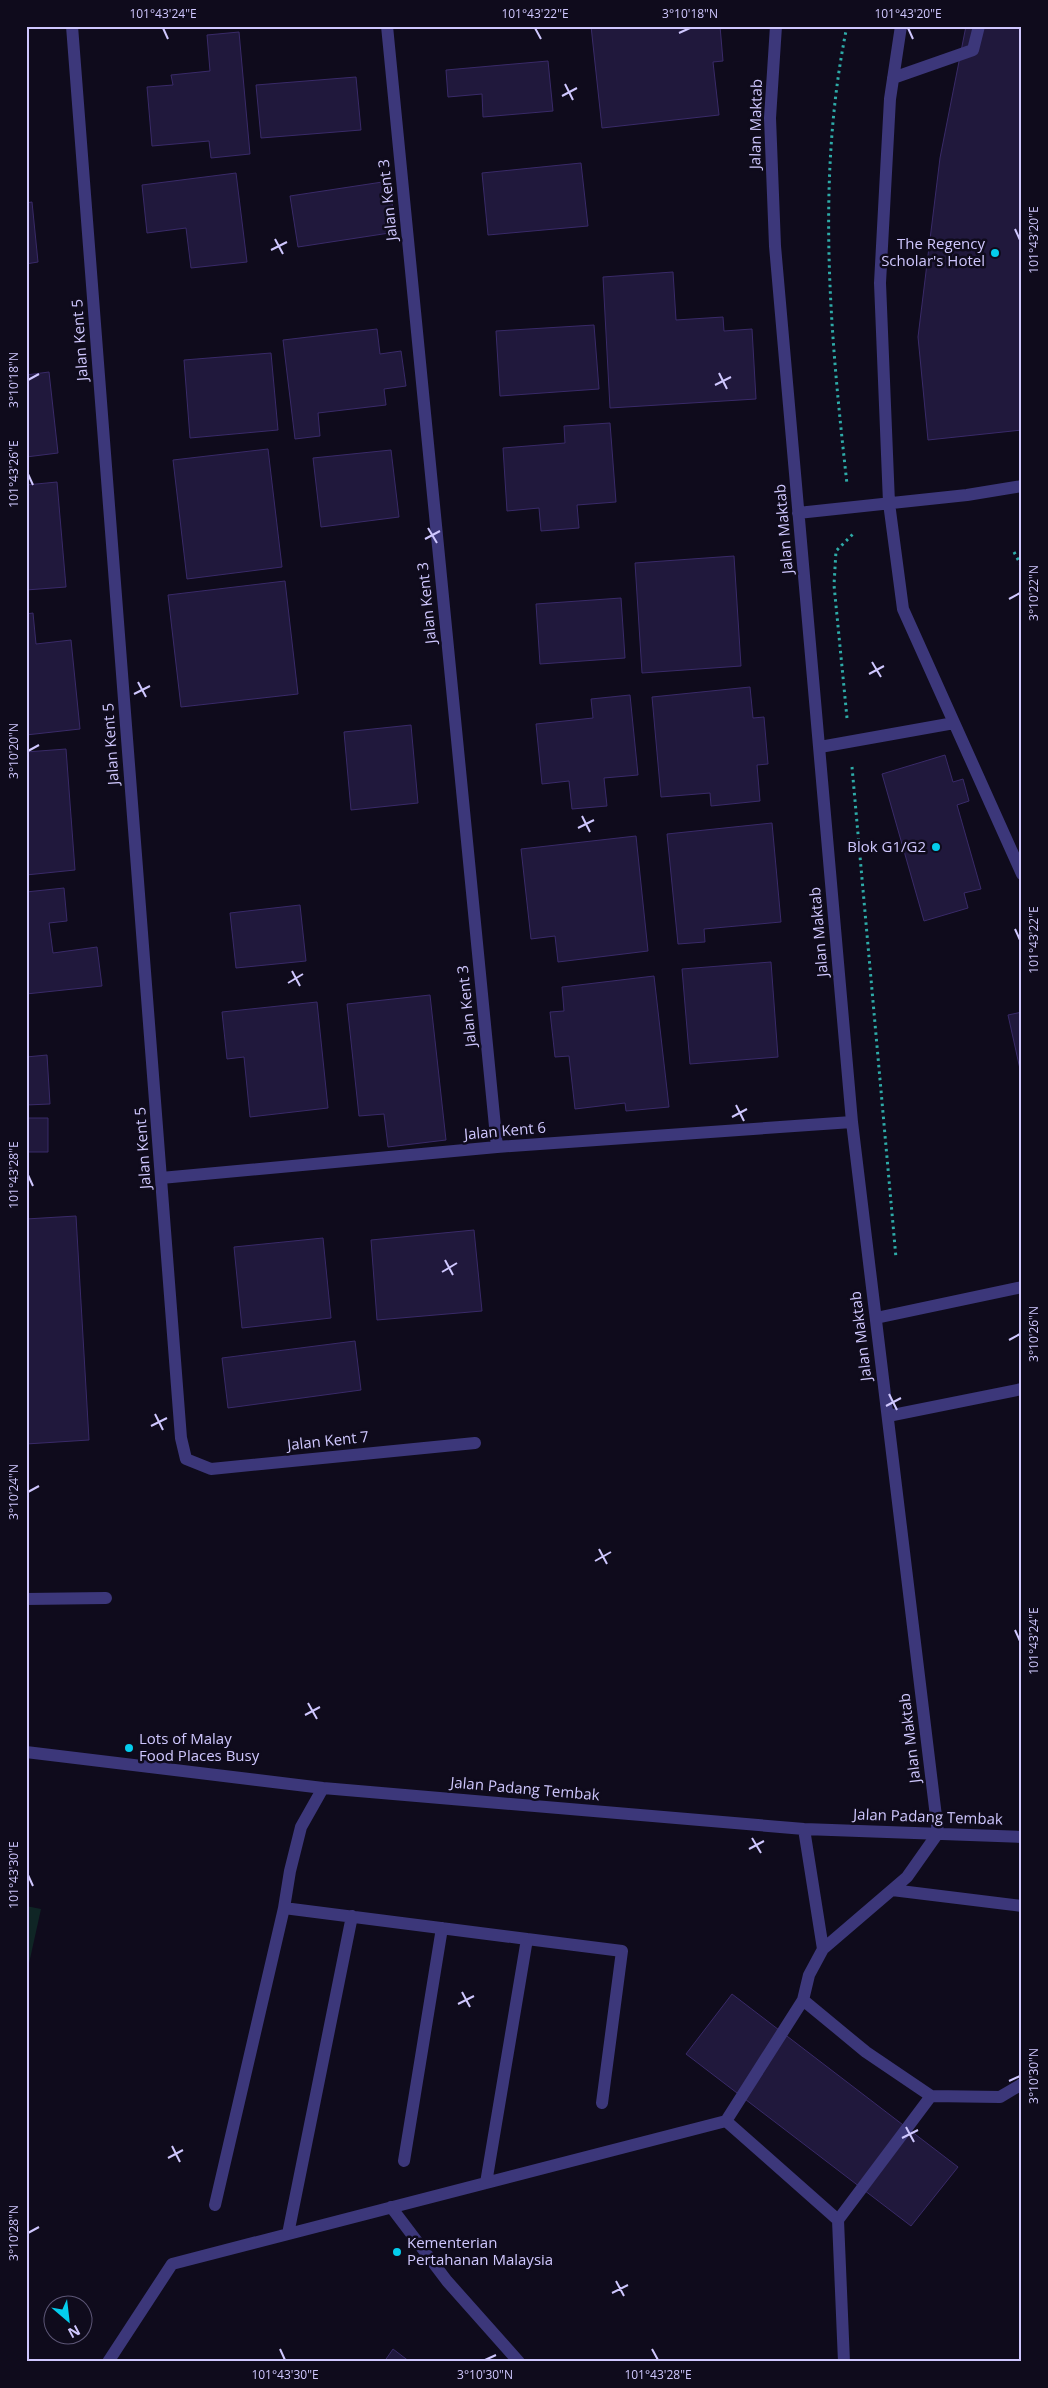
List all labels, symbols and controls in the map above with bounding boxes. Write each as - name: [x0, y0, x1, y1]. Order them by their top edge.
- text: 101°43'24"E: [129, 5, 197, 22]
- text: 101°43'22"E: [501, 5, 569, 22]
- text: 3°10'18"N: [662, 5, 718, 22]
- text: 101°43'20"E: [874, 5, 942, 22]
- street label: Jalan Maktab: [744, 79, 766, 171]
- street label: Jalan Kent 3: [373, 158, 401, 244]
- text: 101°43'20"E: [1025, 206, 1042, 274]
- place label: The Regency Scholar's Hotel: [881, 233, 985, 270]
- marker: The Regency Scholar's Hotel: [989, 247, 1001, 259]
- street label: Jalan Kent 5: [66, 298, 92, 384]
- text: 3°10'18"N: [5, 352, 22, 408]
- text: 101°43'26"E: [5, 440, 22, 508]
- street label: Jalan Maktab: [769, 483, 797, 577]
- street label: Jalan Kent 3: [412, 561, 440, 647]
- text: 3°10'22"N: [1025, 565, 1042, 621]
- street label: Jalan Kent 5: [97, 702, 123, 788]
- text: 3°10'20"N: [5, 723, 22, 779]
- place label: Blok G1/G2: [847, 836, 926, 856]
- marker: Blok G1/G2: [930, 841, 942, 853]
- street label: Jalan Maktab: [804, 886, 832, 980]
- text: 101°43'22"E: [1025, 906, 1042, 974]
- street label: Jalan Kent 3: [452, 964, 480, 1050]
- street label: Jalan Kent 5: [129, 1106, 155, 1192]
- street label: Jalan Kent 6: [461, 1116, 547, 1144]
- text: 101°43'28"E: [5, 1141, 22, 1209]
- street label: Jalan Maktab: [845, 1290, 876, 1384]
- text: 3°10'26"N: [1025, 1306, 1042, 1362]
- street label: Jalan Kent 7: [284, 1426, 370, 1454]
- text: 3°10'24"N: [5, 1464, 22, 1520]
- text: 101°43'24"E: [1025, 1607, 1042, 1675]
- street label: Jalan Maktab: [894, 1692, 925, 1786]
- place label: Lots of Malay Food Places Busy: [139, 1728, 260, 1765]
- marker: Lots of Malay Food Places Busy: [123, 1742, 135, 1754]
- street label: Jalan Padang Tembak: [448, 1771, 601, 1804]
- street label: Jalan Padang Tembak: [851, 1803, 1003, 1829]
- text: 101°43'30"E: [5, 1841, 22, 1909]
- text: 3°10'30"N: [1025, 2048, 1042, 2104]
- text: 3°10'28"N: [5, 2205, 22, 2261]
- place label: Kementerian Pertahanan Malaysia: [407, 2232, 553, 2269]
- marker: Kementerian Pertahanan Malaysia: [391, 2246, 403, 2258]
- north arrow: [42, 2296, 92, 2346]
- text: N: [65, 2321, 84, 2343]
- text: 101°43'30"E: [251, 2366, 319, 2383]
- text: 3°10'30"N: [457, 2366, 513, 2383]
- text: 101°43'28"E: [624, 2366, 692, 2383]

